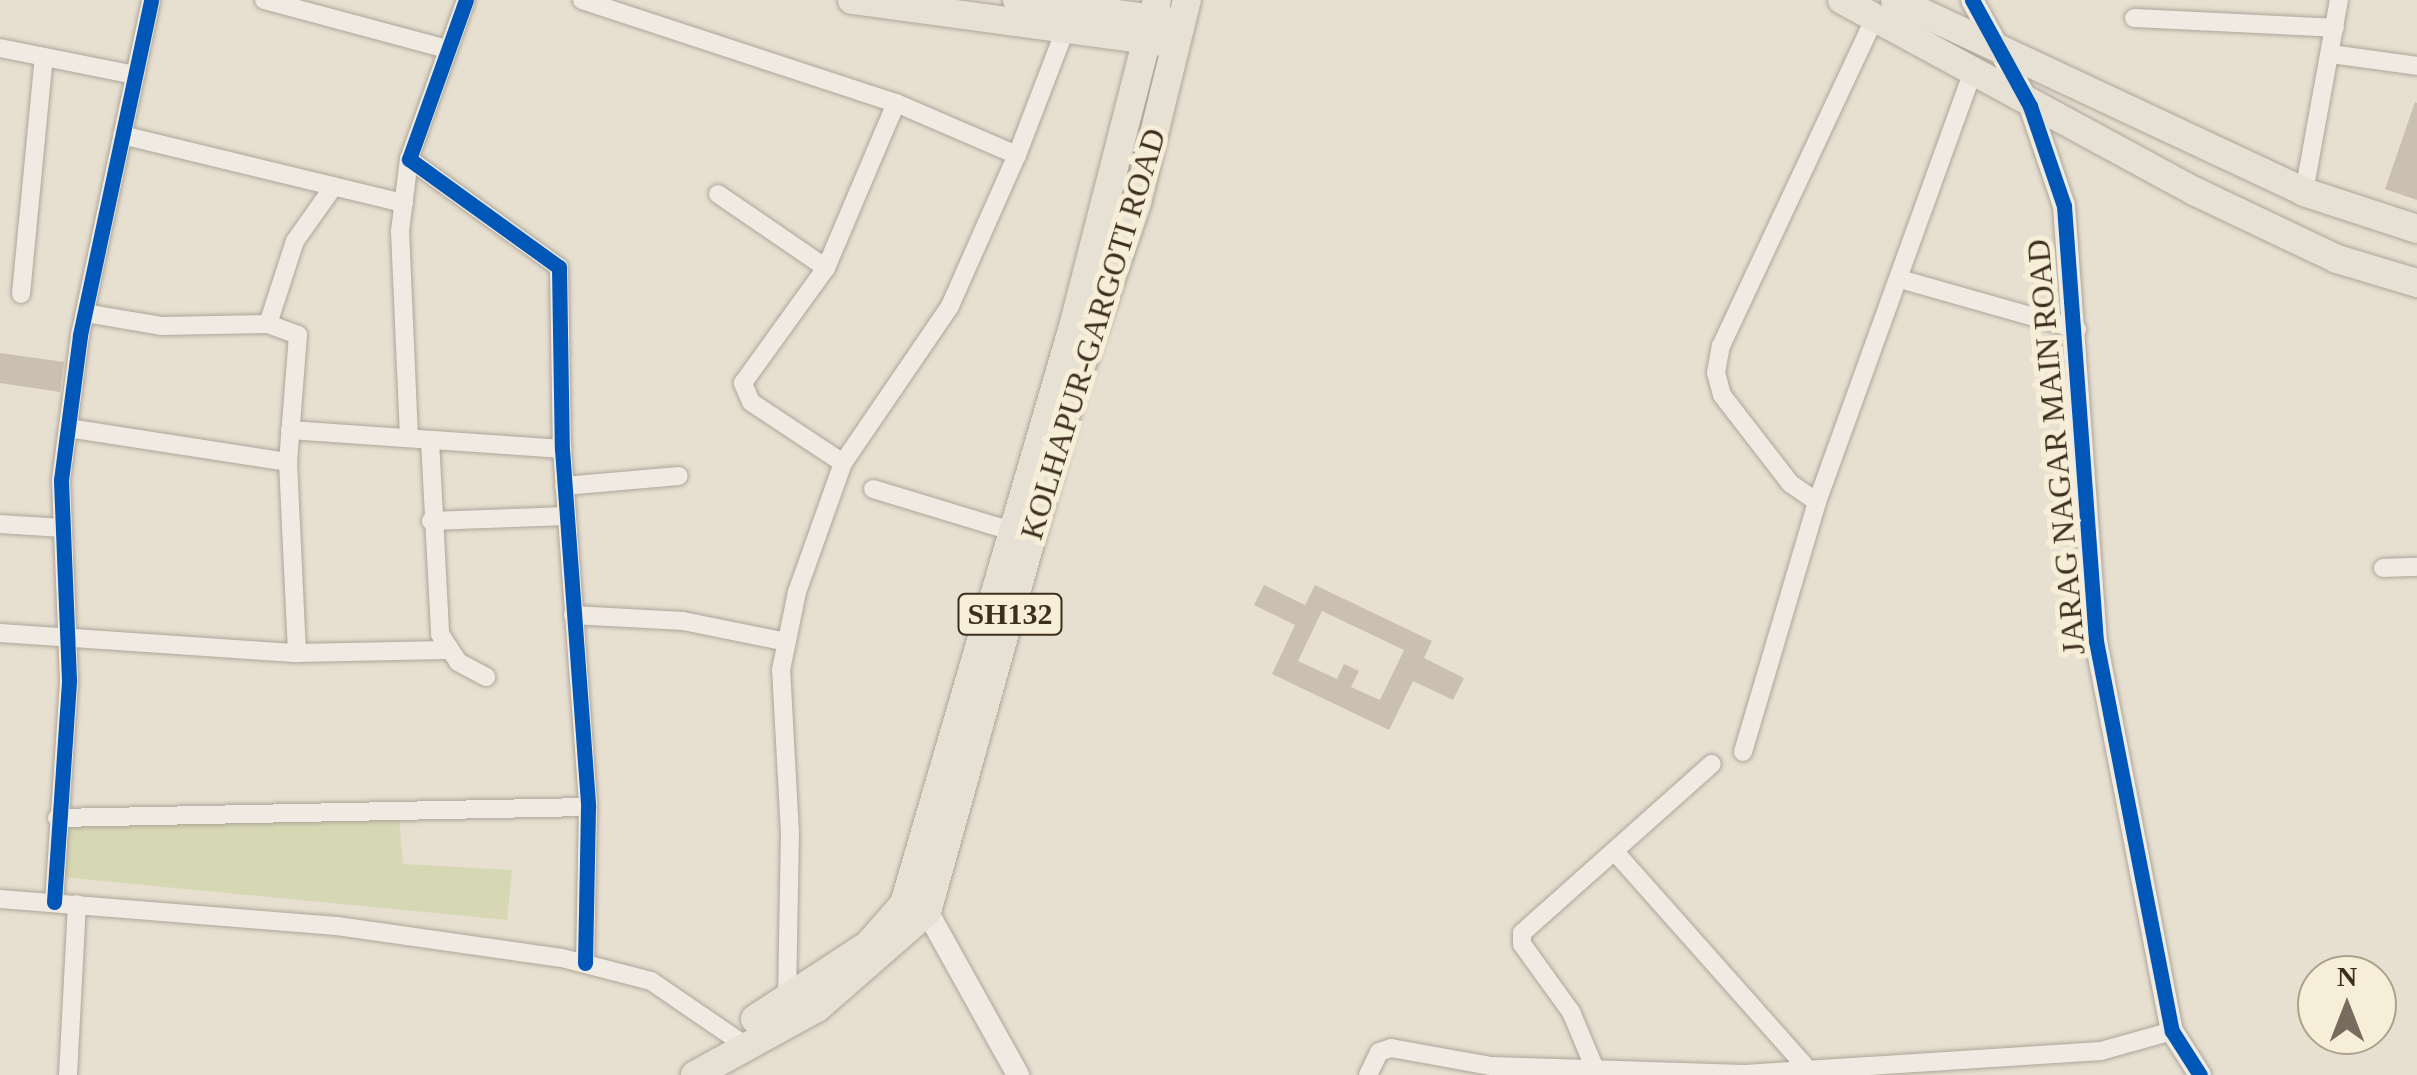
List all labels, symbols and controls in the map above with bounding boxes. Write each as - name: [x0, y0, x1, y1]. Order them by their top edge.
- street label: KOLHAPUR-GARGOTI ROAD: [1012, 124, 1174, 544]
- street label: JARAG NAGAR MAIN ROAD: [2019, 238, 2093, 656]
- road number: SH132: [955, 589, 1065, 639]
- north arrow: [2297, 955, 2397, 1055]
- text: N: [2337, 961, 2357, 992]

